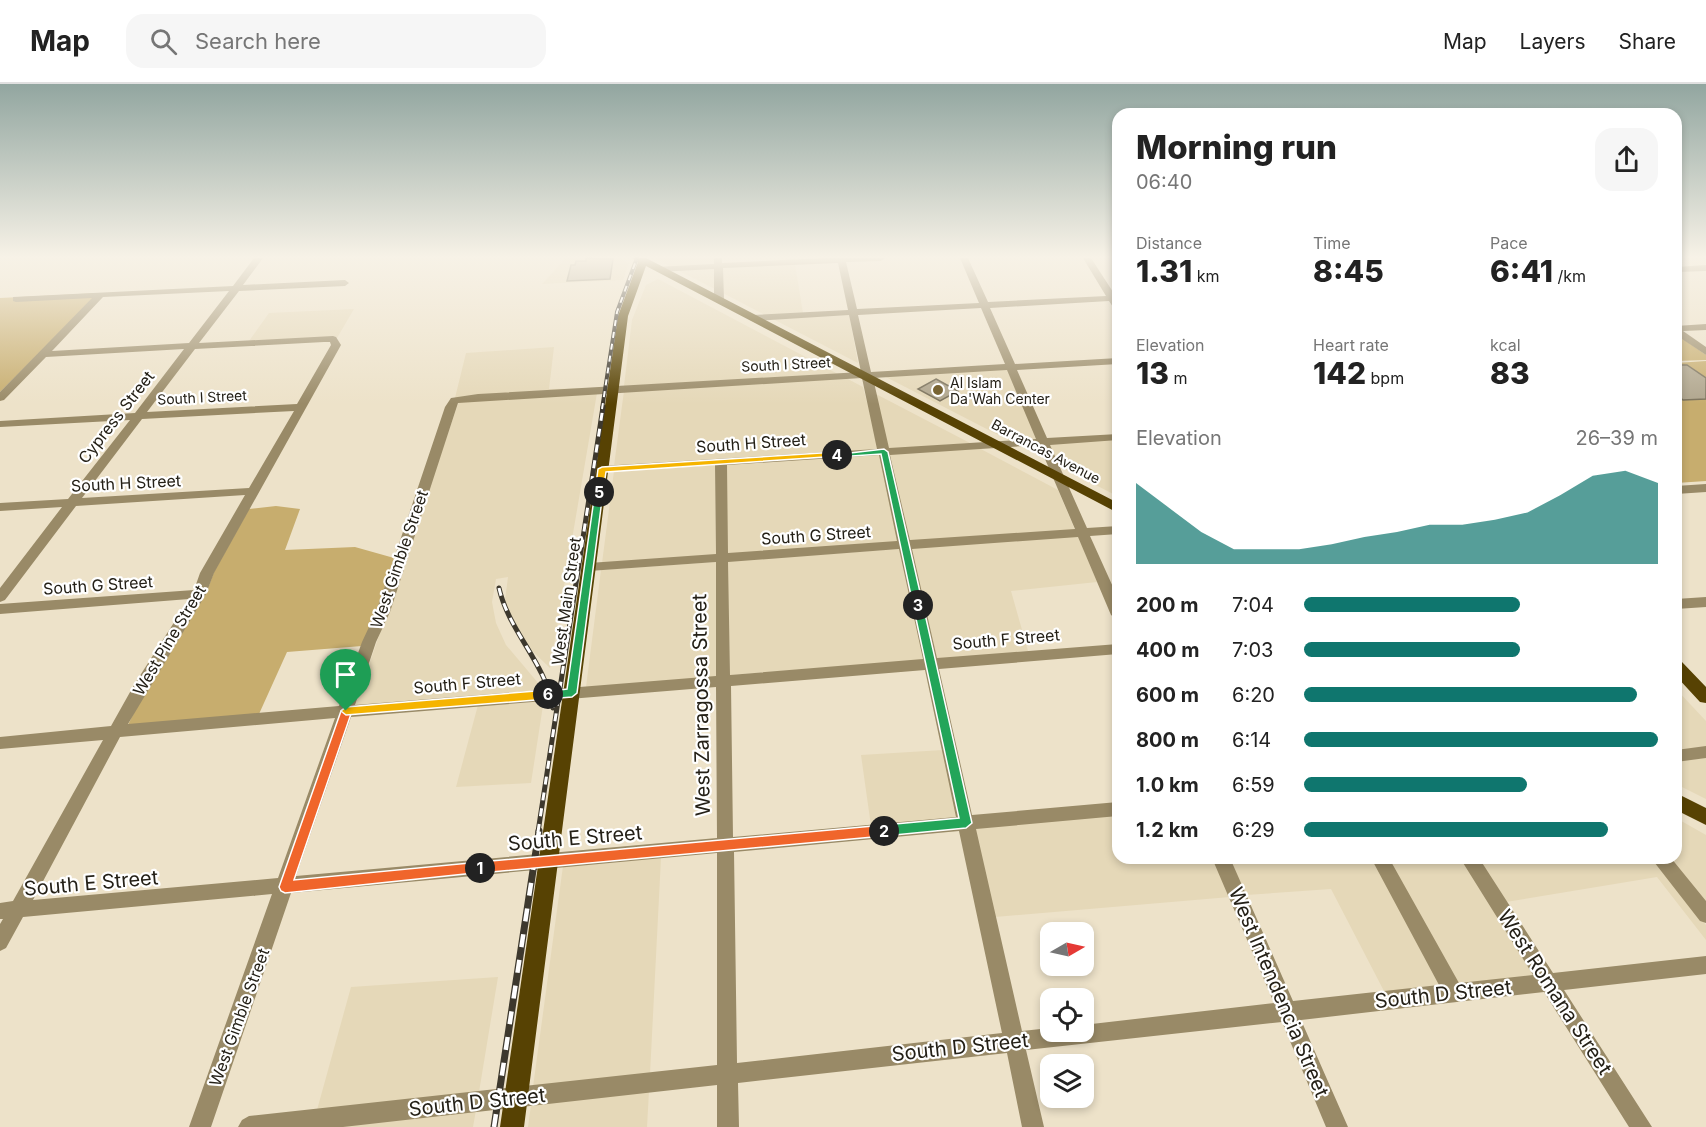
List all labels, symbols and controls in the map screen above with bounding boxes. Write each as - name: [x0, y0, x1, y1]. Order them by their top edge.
- search box: [126, 14, 546, 68]
- text: Map: [30, 24, 90, 58]
- icon: search: [147, 25, 180, 58]
- text: Search here: [195, 28, 321, 54]
- text: Map: [1443, 29, 1487, 54]
- text: Layers: [1520, 29, 1586, 54]
- text: Share: [1619, 29, 1676, 54]
- text: Morning run: [1136, 127, 1337, 167]
- button: share: [1595, 128, 1658, 191]
- text: 06:40: [1136, 170, 1192, 194]
- text: Distance: [1136, 233, 1202, 253]
- text: Time: [1313, 233, 1351, 253]
- text: Pace: [1490, 233, 1528, 253]
- text: 1.31: [1136, 253, 1192, 289]
- text: 8:45: [1313, 253, 1384, 289]
- text: 6:41: [1490, 253, 1553, 289]
- text: km: [1192, 266, 1219, 286]
- text: /km: [1553, 266, 1586, 286]
- text: Elevation: [1136, 335, 1205, 355]
- text: Heart rate: [1313, 335, 1389, 355]
- text: kcal: [1490, 335, 1521, 355]
- street label: South I Street: [741, 353, 832, 375]
- text: 13: [1136, 355, 1169, 391]
- text: 142: [1313, 355, 1366, 391]
- text: 83: [1490, 355, 1530, 391]
- street label: Cypress Street: [74, 367, 158, 467]
- text: m: [1169, 368, 1187, 388]
- text: bpm: [1366, 368, 1404, 388]
- place label: Al Islam Da'Wah Center: [950, 374, 1050, 407]
- marker: Al Islam Da'Wah Center: [931, 383, 945, 397]
- street label: South I Street: [157, 386, 248, 408]
- street label: Barrancas Avenue: [989, 415, 1103, 487]
- text: Elevation: [1136, 426, 1222, 450]
- text: 26–39 m: [1576, 426, 1658, 450]
- street label: South H Street: [695, 429, 807, 457]
- pin: 4: [822, 440, 852, 470]
- text: 4: [832, 445, 842, 465]
- street label: South H Street: [71, 470, 181, 496]
- pin: 5: [584, 477, 614, 507]
- text: 5: [594, 482, 604, 502]
- street label: West Gimble Street: [366, 487, 432, 631]
- street label: South G Street: [760, 521, 872, 549]
- street label: West Main Street: [547, 536, 585, 666]
- street label: South G Street: [42, 571, 154, 599]
- street label: West Pine Street: [128, 581, 210, 699]
- pin: 3: [903, 590, 933, 620]
- street label: West Zarragossa Street: [687, 593, 715, 816]
- text: 200 m: [1136, 593, 1199, 617]
- text: 7:04: [1232, 593, 1274, 617]
- text: 3: [913, 595, 923, 615]
- street label: South F Street: [952, 624, 1060, 654]
- text: 400 m: [1136, 638, 1200, 662]
- text: 7:03: [1232, 638, 1273, 662]
- pin: [320, 649, 371, 711]
- icon: arrive: [329, 658, 362, 691]
- street label: South F Street: [413, 668, 521, 698]
- pin: 6: [533, 679, 563, 709]
- text: 600 m: [1136, 683, 1199, 707]
- text: 6:20: [1232, 683, 1275, 707]
- text: 6: [543, 684, 553, 704]
- text: 800 m: [1136, 728, 1199, 752]
- text: 6:14: [1232, 728, 1271, 752]
- text: 1.0 km: [1136, 773, 1199, 797]
- text: 6:59: [1232, 773, 1275, 797]
- pin: 2: [869, 816, 899, 846]
- text: 1.2 km: [1136, 818, 1199, 842]
- text: 6:29: [1232, 818, 1275, 842]
- street label: South E Street: [507, 820, 644, 856]
- text: 2: [879, 821, 889, 841]
- pin: 1: [465, 853, 495, 883]
- text: 1: [477, 858, 483, 878]
- street label: South E Street: [23, 865, 160, 901]
- street label: West Intendencia Street: [1224, 884, 1334, 1101]
- street label: West Romana Street: [1493, 905, 1617, 1079]
- north arrow: [1040, 922, 1094, 976]
- map controls: [1040, 922, 1094, 1108]
- street label: West Gimble Street: [205, 945, 273, 1089]
- street label: South D Street: [1374, 975, 1513, 1013]
- button: locate: [1040, 988, 1094, 1042]
- street label: South D Street: [891, 1028, 1030, 1066]
- button: layers: [1040, 1054, 1094, 1108]
- street label: South D Street: [408, 1083, 547, 1121]

